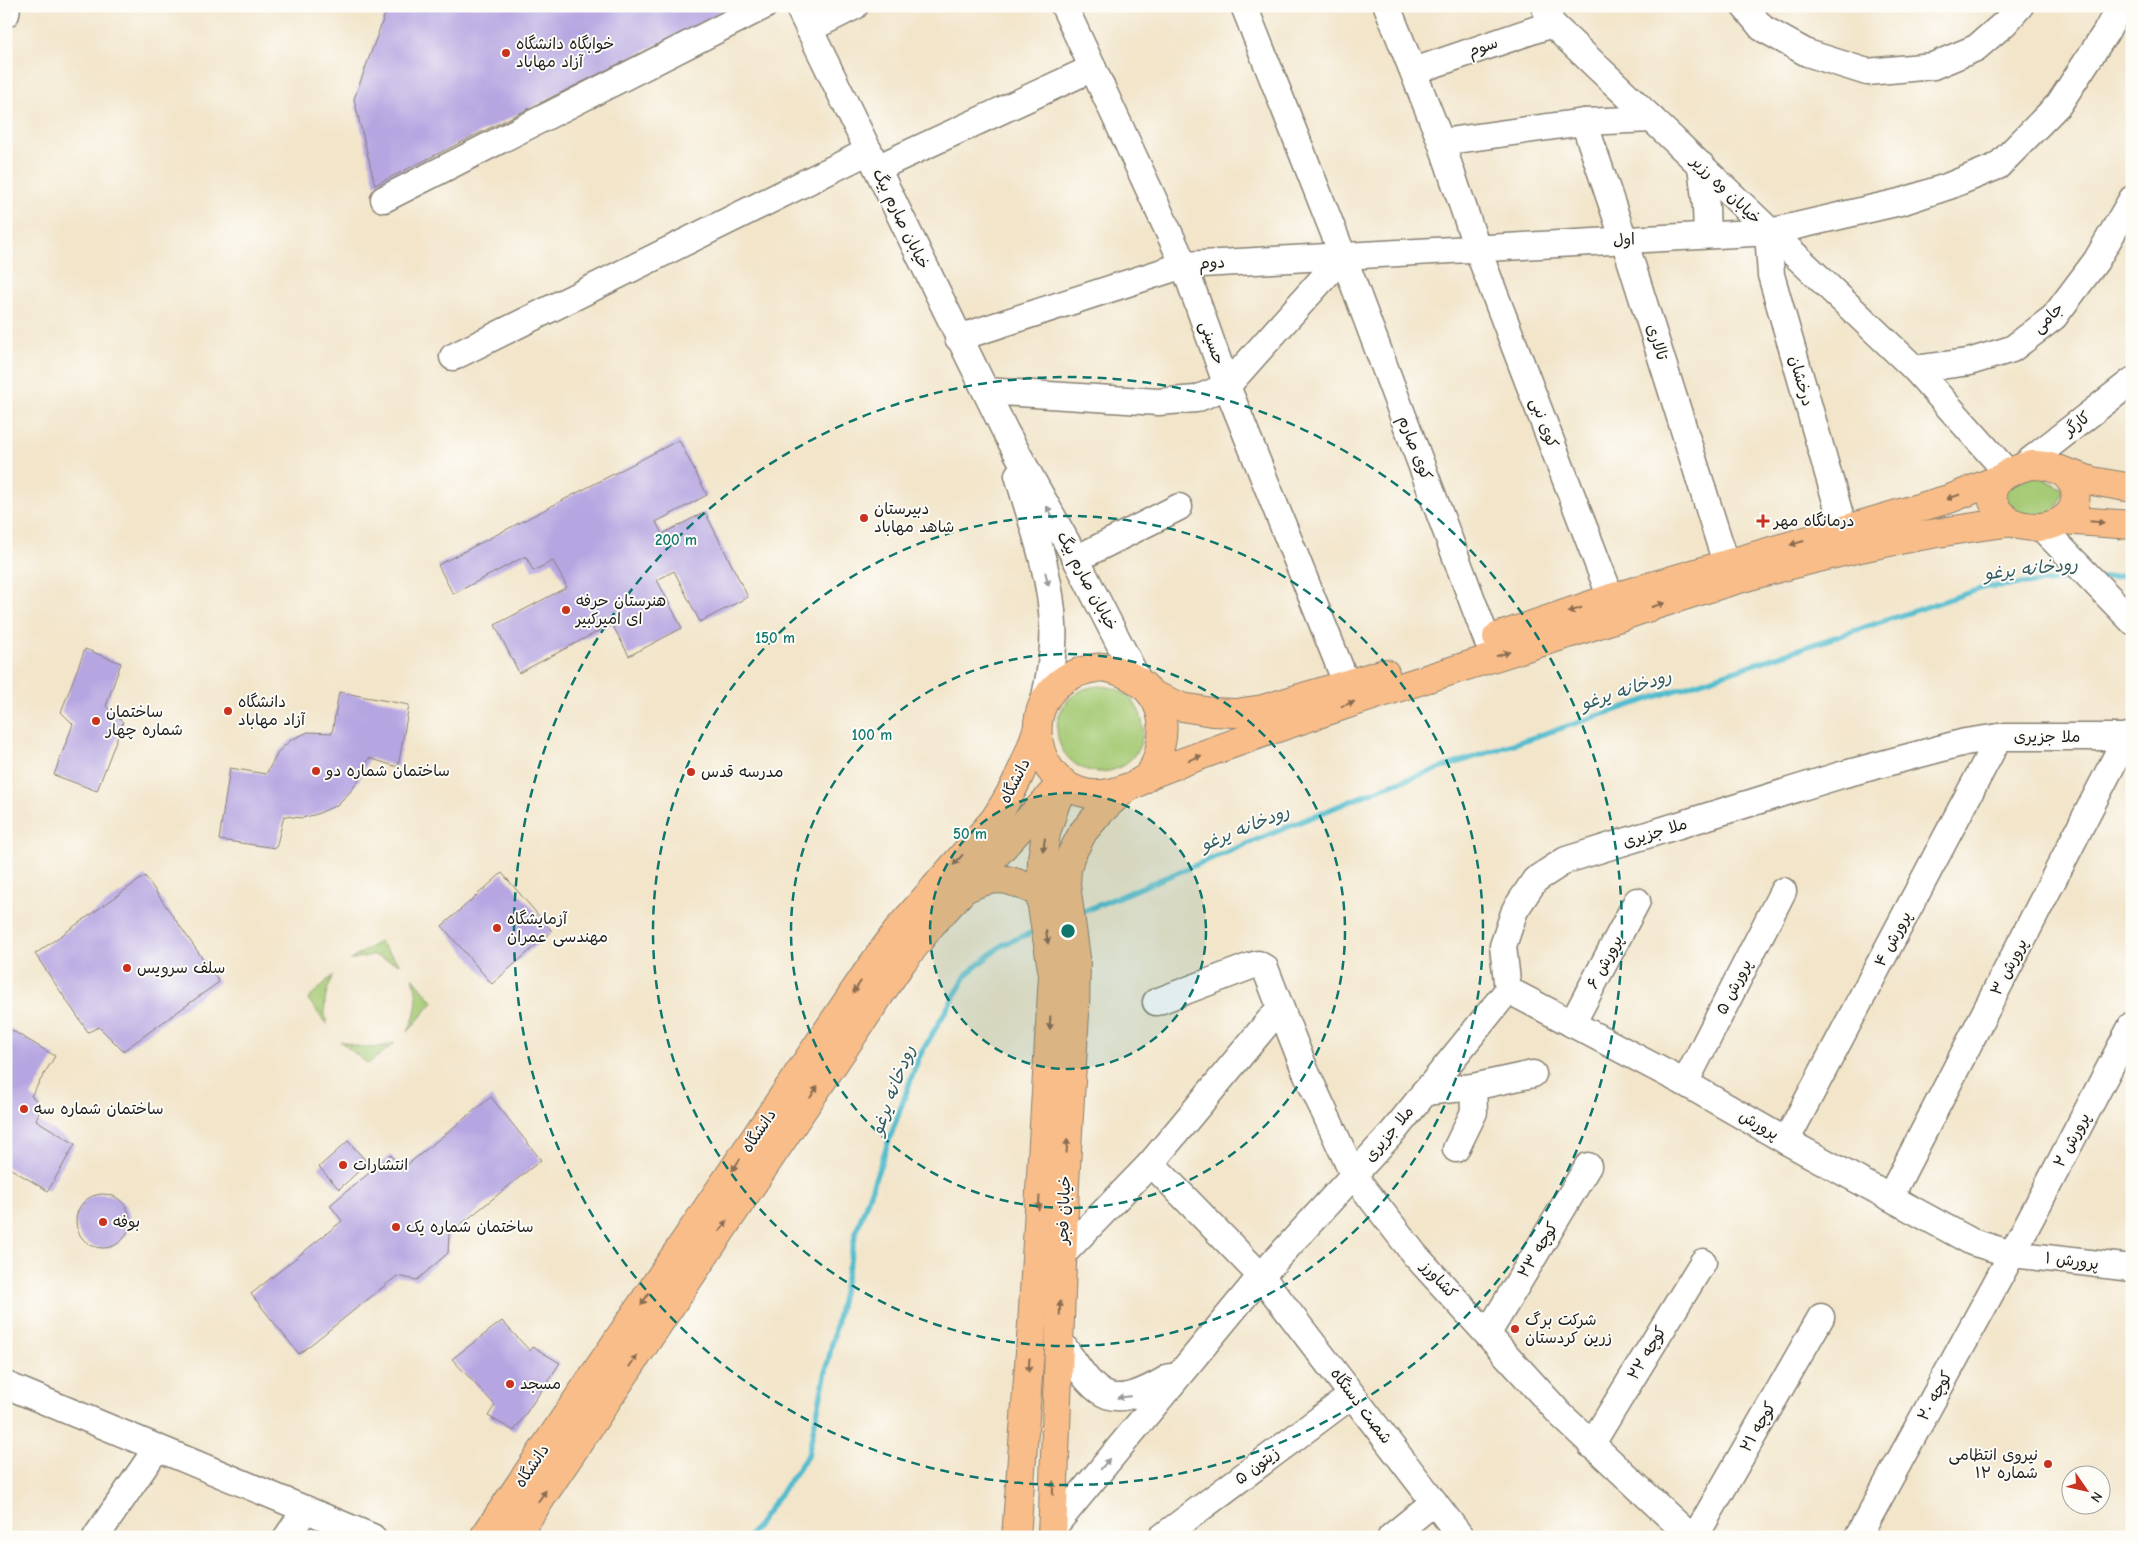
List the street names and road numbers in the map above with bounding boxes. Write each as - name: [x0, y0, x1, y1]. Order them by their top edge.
- street label: سوم: [1466, 34, 1501, 63]
- street label: خیابان وه رزیر: [1686, 151, 1765, 228]
- street label: خیابان صارم بیگ: [866, 165, 934, 274]
- street label: اول: [1613, 230, 1635, 250]
- street label: دوم: [1199, 253, 1226, 276]
- street label: جامی: [2029, 299, 2068, 338]
- street label: حسینی: [1195, 319, 1228, 368]
- street label: تالاری: [1643, 322, 1671, 363]
- street label: درخشان: [1785, 354, 1817, 408]
- street label: کوی نبی: [1525, 395, 1562, 451]
- street label: کارگر: [2058, 407, 2094, 441]
- street label: کوی صارم: [1392, 413, 1436, 484]
- street label: خیابان صارم بیگ: [1051, 528, 1122, 635]
- street label: ملا جزیری: [2014, 728, 2080, 746]
- street label: دانشگاه: [995, 755, 1034, 806]
- street label: ملا جزیری: [1621, 815, 1689, 851]
- street label: پرورش ۴: [1871, 908, 1916, 970]
- street label: پرورش ۶: [1583, 932, 1627, 992]
- street label: پرورش ۳: [1987, 936, 2032, 999]
- street label: پرورش ۵: [1713, 957, 1756, 1018]
- street label: ملا جزیری: [1361, 1103, 1417, 1165]
- street label: دانشگاه: [737, 1106, 780, 1156]
- street label: پرورش: [1735, 1107, 1782, 1144]
- street label: پرورش ۲: [2050, 1110, 2095, 1171]
- street label: خیابان فجر: [1054, 1175, 1074, 1247]
- street label: کوچه ۲۳: [1514, 1219, 1563, 1282]
- street label: پرورش ۱: [2044, 1249, 2100, 1274]
- street label: کشاورز: [1416, 1256, 1461, 1302]
- street label: کوچه ۲۲: [1624, 1323, 1671, 1384]
- street label: شصت دستگاه: [1327, 1364, 1396, 1447]
- street label: کوچه ۲۰: [1914, 1368, 1957, 1424]
- street label: کوچه ۲۱: [1737, 1399, 1780, 1456]
- street label: دانشگاه: [510, 1441, 553, 1491]
- street label: زیتون ۵: [1231, 1444, 1283, 1489]

